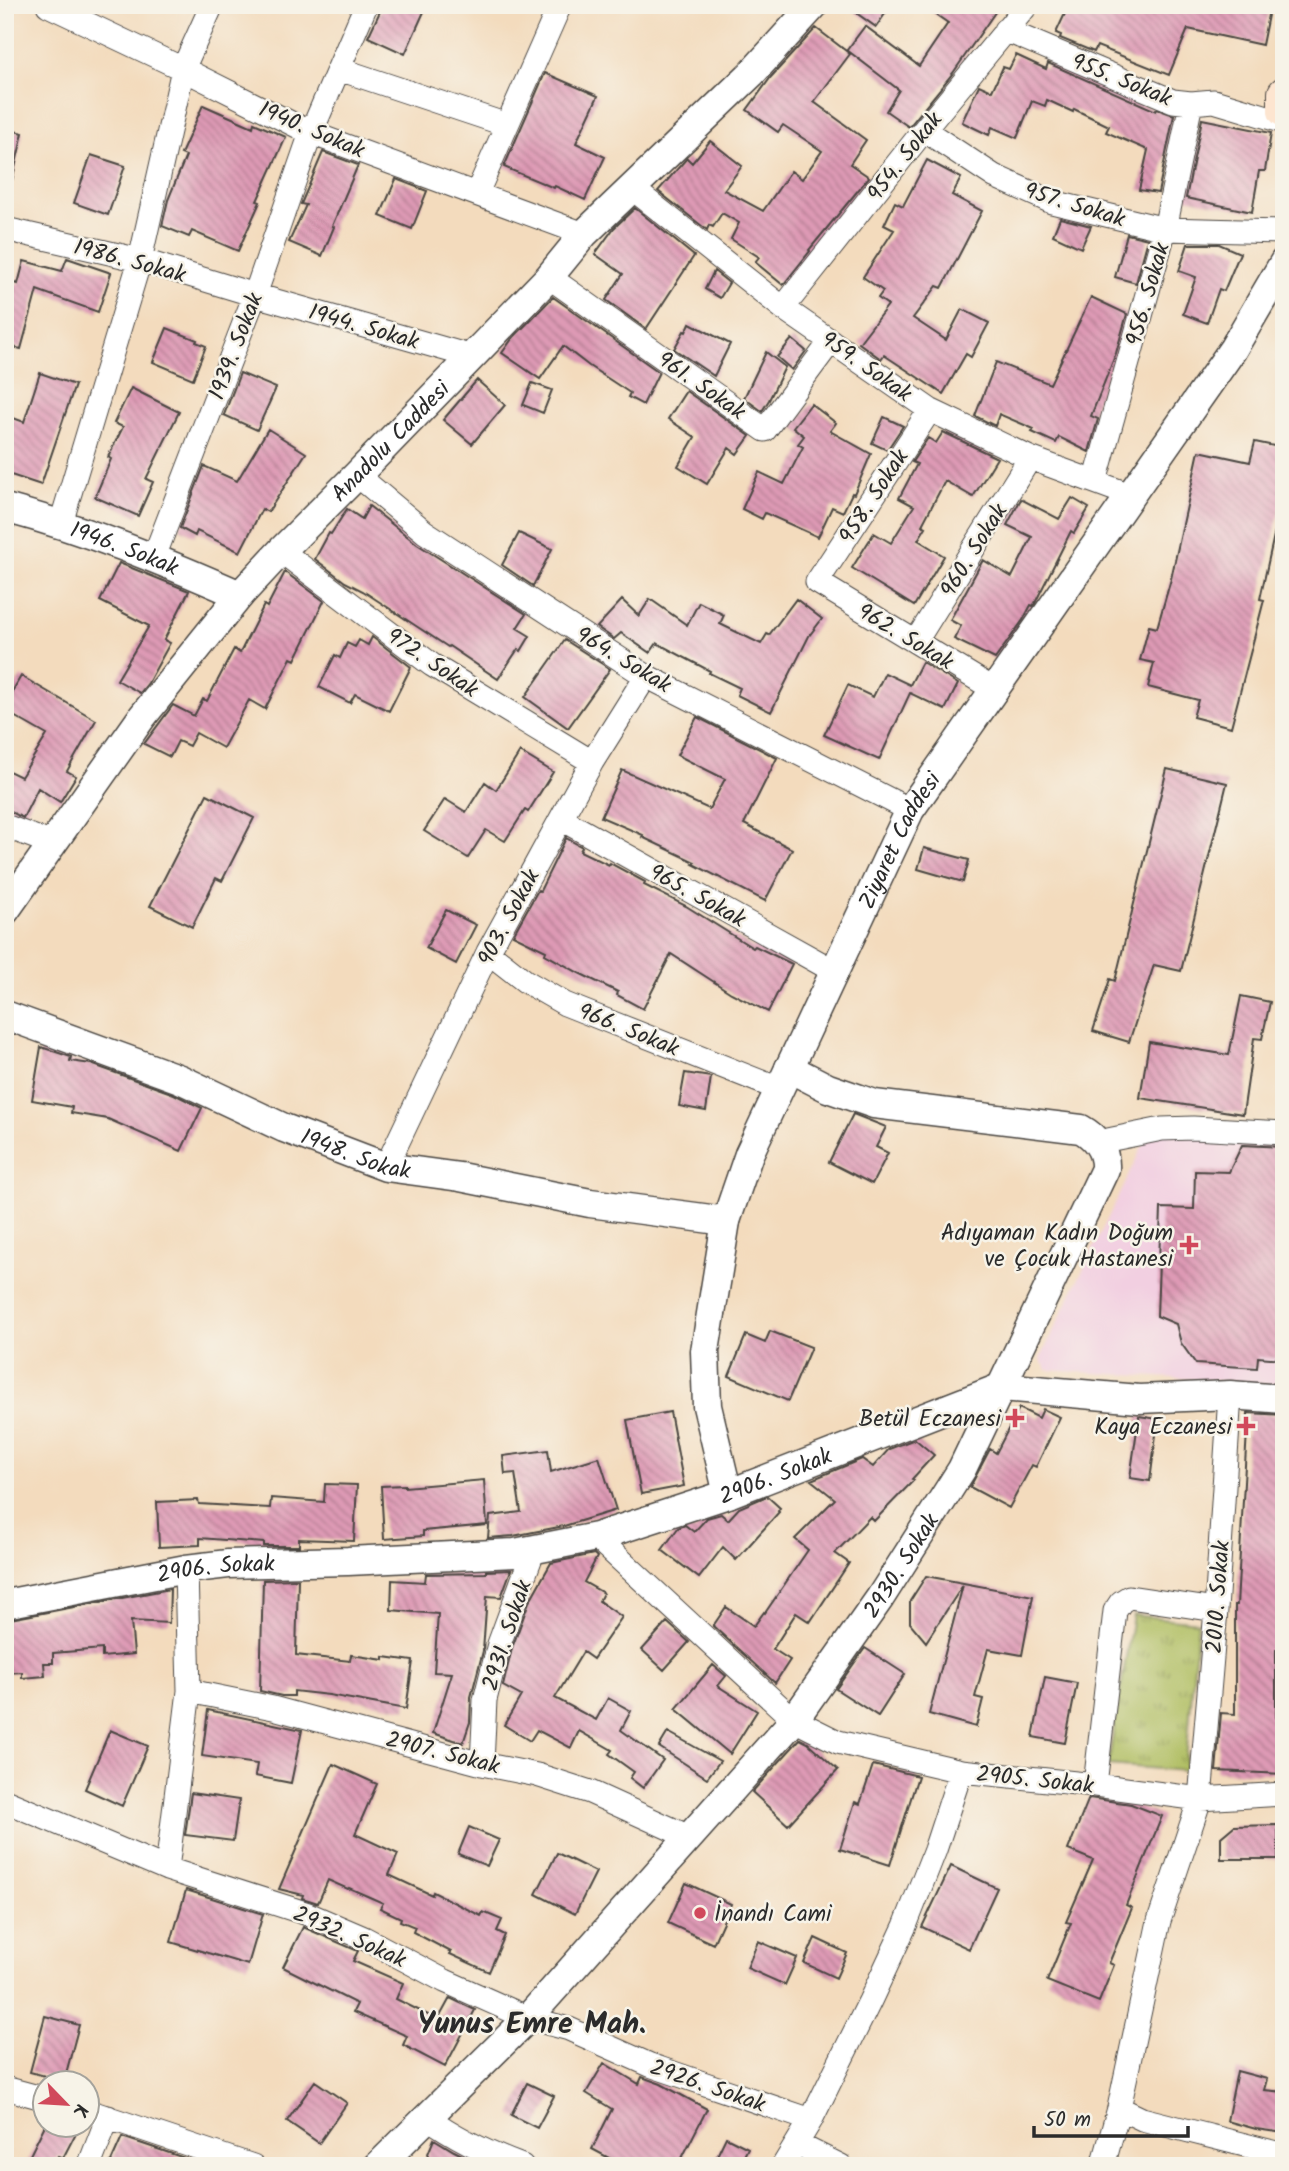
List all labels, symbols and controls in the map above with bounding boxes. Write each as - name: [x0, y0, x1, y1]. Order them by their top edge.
- street label: 955. Sokak: [1066, 44, 1177, 117]
- street label: 1940. Sokak: [253, 92, 370, 169]
- street label: 954. Sokak: [859, 104, 952, 210]
- street label: 957. Sokak: [1019, 174, 1130, 238]
- street label: 1986. Sokak: [69, 230, 190, 294]
- street label: 956. Sokak: [1117, 238, 1181, 350]
- street label: 1939. Sokak: [200, 288, 274, 406]
- street label: 1944. Sokak: [304, 295, 423, 361]
- street label: 959. Sokak: [813, 323, 919, 412]
- street label: 961. Sokak: [649, 343, 753, 430]
- street label: Anadolu Caddesi: [323, 372, 460, 512]
- street label: 958. Sokak: [830, 442, 919, 552]
- street label: 960. Sokak: [932, 497, 1018, 605]
- street label: 1946. Sokak: [65, 513, 184, 587]
- street label: 962. Sokak: [850, 595, 960, 681]
- street label: 964. Sokak: [568, 618, 678, 704]
- street label: 972. Sokak: [378, 619, 486, 708]
- street label: Ziyaret Caddesi: [850, 764, 952, 916]
- street label: 965. Sokak: [642, 855, 752, 938]
- street label: 903. Sokak: [469, 863, 551, 973]
- street label: 966. Sokak: [572, 994, 685, 1068]
- street label: 1948. Sokak: [295, 1120, 413, 1190]
- place label: Adıyaman Kadın Doğum ve Çocuk Hastanesi: [941, 1216, 1175, 1278]
- marker: Adıyaman Kadın Doğum ve Çocuk Hastanesi: [1179, 1235, 1199, 1255]
- place label: Betül Eczanesi: [859, 1402, 1003, 1438]
- marker: Betül Eczanesi: [1007, 1410, 1023, 1426]
- place label: Kaya Eczanesi: [1094, 1410, 1234, 1446]
- marker: Kaya Eczanesi: [1238, 1418, 1254, 1434]
- street label: 2906. Sokak: [715, 1439, 838, 1516]
- street label: 2930. Sokak: [855, 1507, 950, 1627]
- street label: 2010. Sokak: [1197, 1539, 1241, 1655]
- street label: 2906. Sokak: [154, 1547, 275, 1594]
- street label: 2931. Sokak: [473, 1575, 543, 1696]
- street label: 2907. Sokak: [382, 1722, 504, 1786]
- street label: 2905. Sokak: [974, 1757, 1096, 1805]
- street label: 2932. Sokak: [287, 1897, 412, 1979]
- place label: İnandı Cami: [714, 1897, 833, 1933]
- marker: İnandı Cami: [692, 1905, 708, 1921]
- district label: Yunus Emre Mah.: [418, 2001, 646, 2049]
- street label: 2926. Sokak: [645, 2050, 770, 2124]
- north arrow: [32, 2070, 102, 2140]
- scale bar: [1034, 2094, 1188, 2138]
- text: K: [64, 2099, 96, 2122]
- text: 50 m: [1044, 2104, 1091, 2137]

